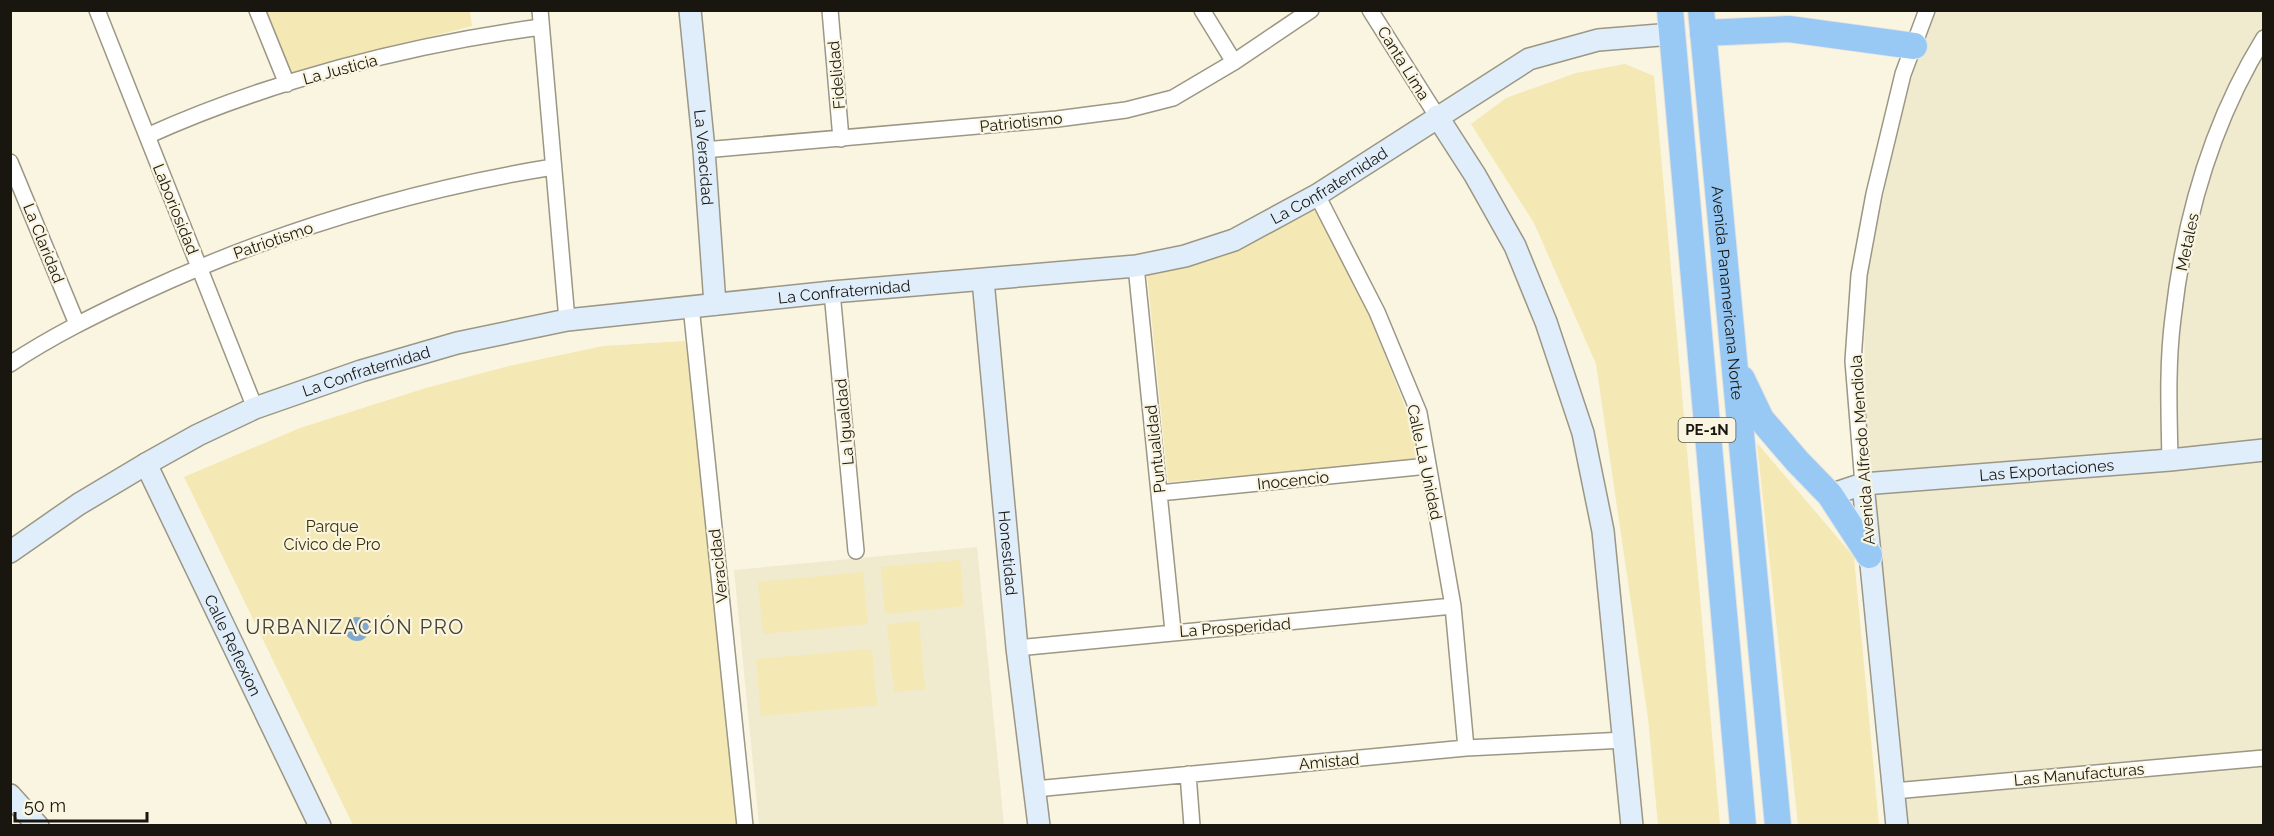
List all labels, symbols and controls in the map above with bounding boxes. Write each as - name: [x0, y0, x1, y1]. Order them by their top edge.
- street label: Canta Lima: [1373, 23, 1434, 104]
- street label: Fidelidad: [824, 40, 849, 110]
- street label: La Justicia: [301, 50, 379, 89]
- street label: La Veracidad: [690, 109, 717, 206]
- street label: Patriotismo: [979, 109, 1063, 136]
- street label: La Confraternidad: [1267, 143, 1391, 228]
- street label: Laboriosidad: [149, 161, 202, 257]
- street label: Avenida Panamericana Norte: [1708, 185, 1747, 401]
- street label: La Claridad: [19, 201, 68, 286]
- street label: Metales: [2172, 211, 2203, 273]
- street label: Patriotismo: [231, 218, 316, 263]
- street label: La Confraternidad: [777, 276, 911, 308]
- street label: La Confraternidad: [300, 342, 433, 401]
- street label: Avenida Alfredo Mendiola: [1846, 354, 1879, 546]
- street label: La Igualdad: [831, 378, 858, 466]
- street label: Calle La Unidad: [1403, 403, 1446, 522]
- street label: Puntualidad: [1141, 404, 1170, 494]
- road number: PE-1N: [1678, 418, 1736, 442]
- street label: Las Exportaciones: [1979, 455, 2115, 485]
- street label: Inocencio: [1256, 467, 1330, 494]
- street label: Honestidad: [994, 510, 1021, 596]
- park label: Parque Cívico de Pro: [283, 517, 381, 554]
- street label: Veracidad: [705, 528, 732, 604]
- street label: Calle Reflexion: [200, 592, 265, 699]
- street label: La Prosperidad: [1179, 614, 1291, 641]
- district label: URBANIZACIÓN PRO: [245, 615, 465, 639]
- street label: Amistad: [1298, 749, 1360, 774]
- street label: Las Manufacturas: [2013, 759, 2145, 790]
- scale bar: [15, 785, 147, 823]
- text: 50 m: [24, 795, 66, 816]

